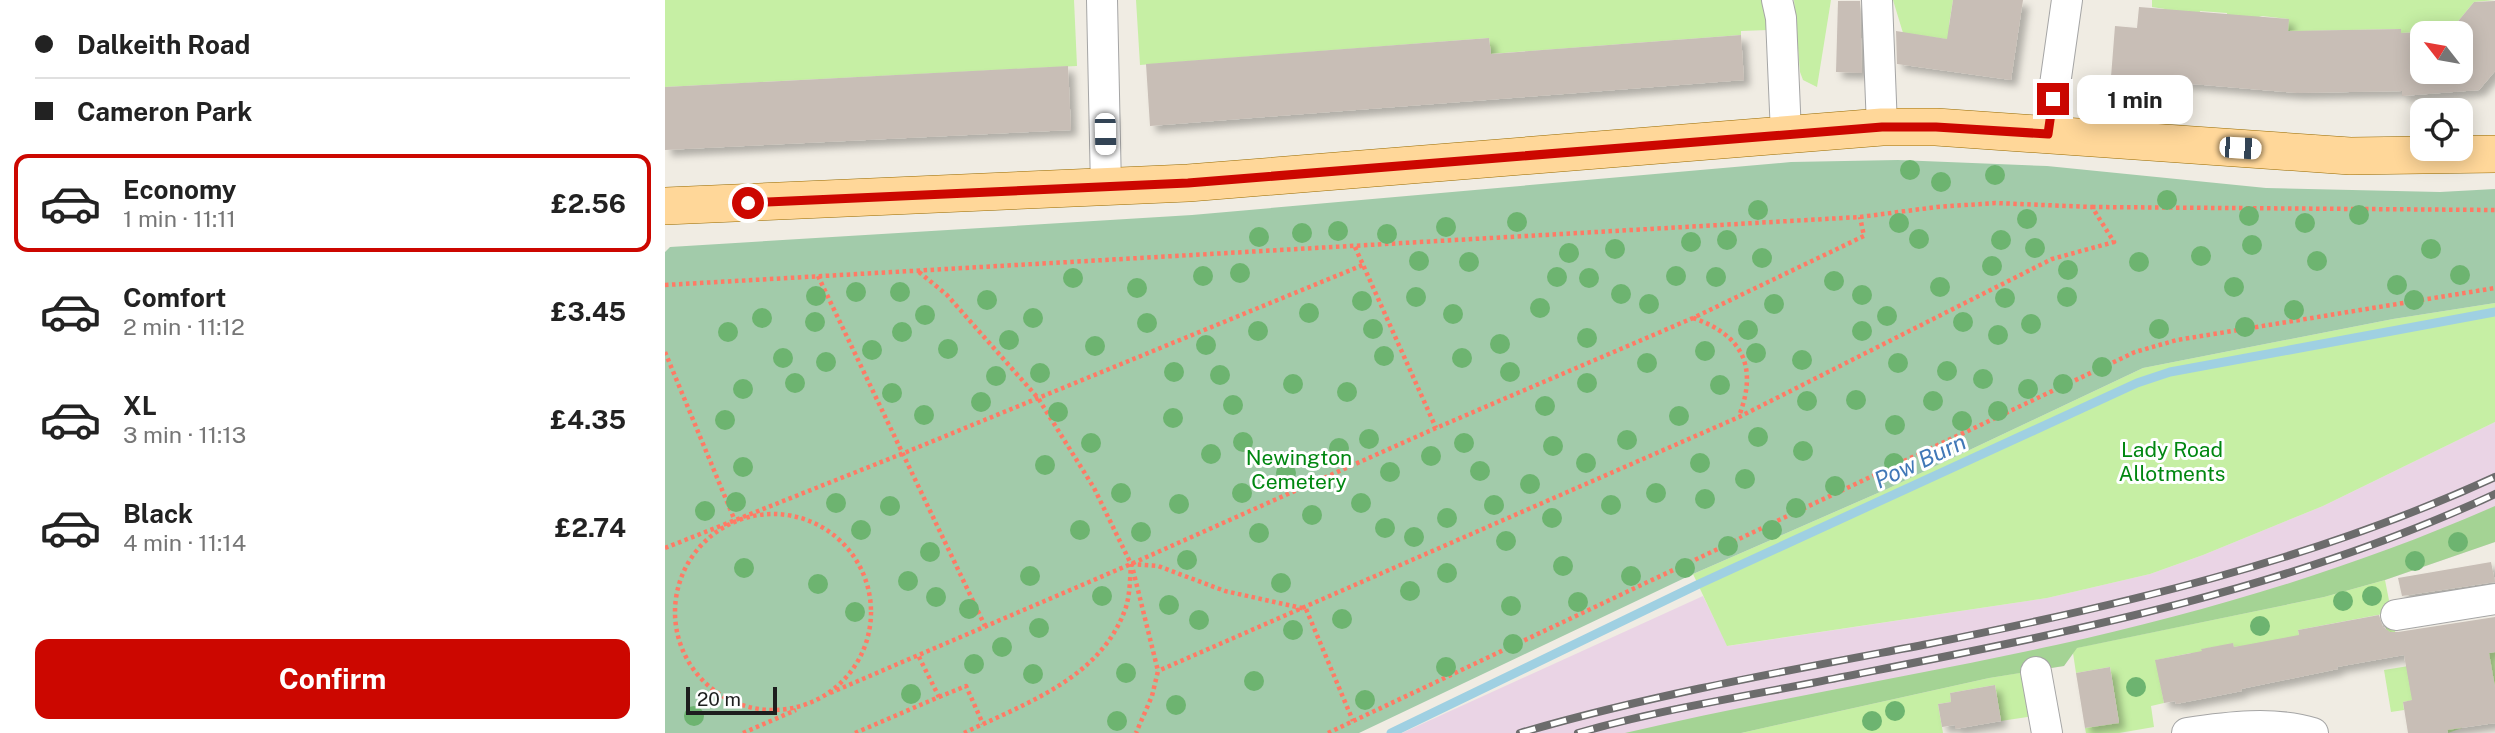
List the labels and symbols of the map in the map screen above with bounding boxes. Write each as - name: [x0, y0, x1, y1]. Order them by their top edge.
- north arrow: [2410, 21, 2473, 84]
- callout: 1 min: [2077, 74, 2193, 124]
- route end: [2037, 83, 2069, 115]
- car: [1095, 113, 1116, 155]
- car: [2219, 136, 2262, 160]
- route start: [732, 187, 764, 219]
- water label: Pow Burn: [1870, 428, 1970, 494]
- park label: Lady Road Allotments: [2119, 437, 2225, 486]
- park label: Newington Cemetery: [1246, 445, 1352, 494]
- scale bar: [686, 684, 777, 716]

